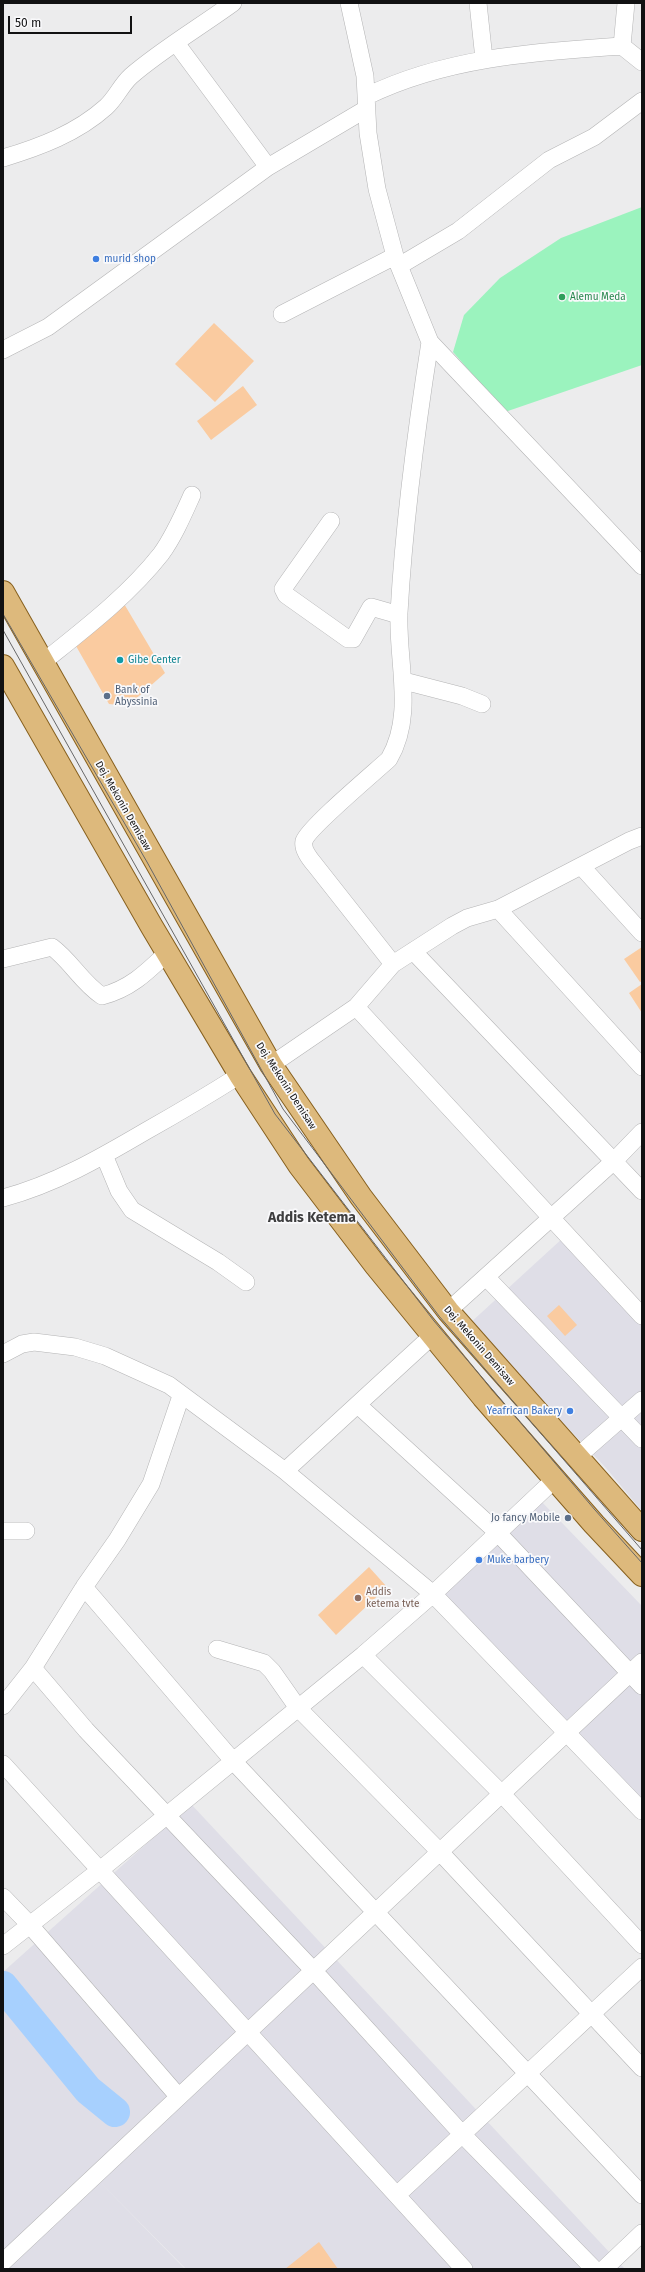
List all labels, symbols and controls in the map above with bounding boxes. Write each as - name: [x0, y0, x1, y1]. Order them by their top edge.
- scale bar: [10, 8, 134, 34]
- text: 50 m: [15, 16, 41, 30]
- place label: murid shop: [104, 253, 156, 265]
- marker: murid shop: [91, 254, 101, 264]
- place label: Alemu Meda: [570, 291, 626, 303]
- marker: Alemu Meda: [557, 292, 567, 302]
- place label: Gibe Center: [128, 654, 181, 666]
- marker: Gibe Center: [115, 655, 125, 665]
- place label: Bank of Abyssinia: [115, 684, 158, 708]
- marker: Bank of Abyssinia: [102, 691, 112, 701]
- street label: Dej. Mekonin Demisaw: [92, 759, 154, 853]
- street label: Dej. Mekonin Demisaw: [253, 1040, 319, 1132]
- district label: Addis Ketema: [268, 1210, 356, 1226]
- street label: Dej. Mekonin Demisaw: [441, 1304, 517, 1388]
- place label: Yeafrican Bakery: [487, 1405, 562, 1417]
- marker: Yeafrican Bakery: [565, 1406, 575, 1416]
- place label: Jo fancy Mobile: [491, 1512, 560, 1524]
- marker: Jo fancy Mobile: [563, 1513, 573, 1523]
- place label: Muke barbery: [487, 1554, 549, 1566]
- marker: Muke barbery: [474, 1555, 484, 1565]
- place label: Addis ketema tvte: [366, 1586, 419, 1610]
- marker: Addis ketema tvte: [353, 1593, 363, 1603]

